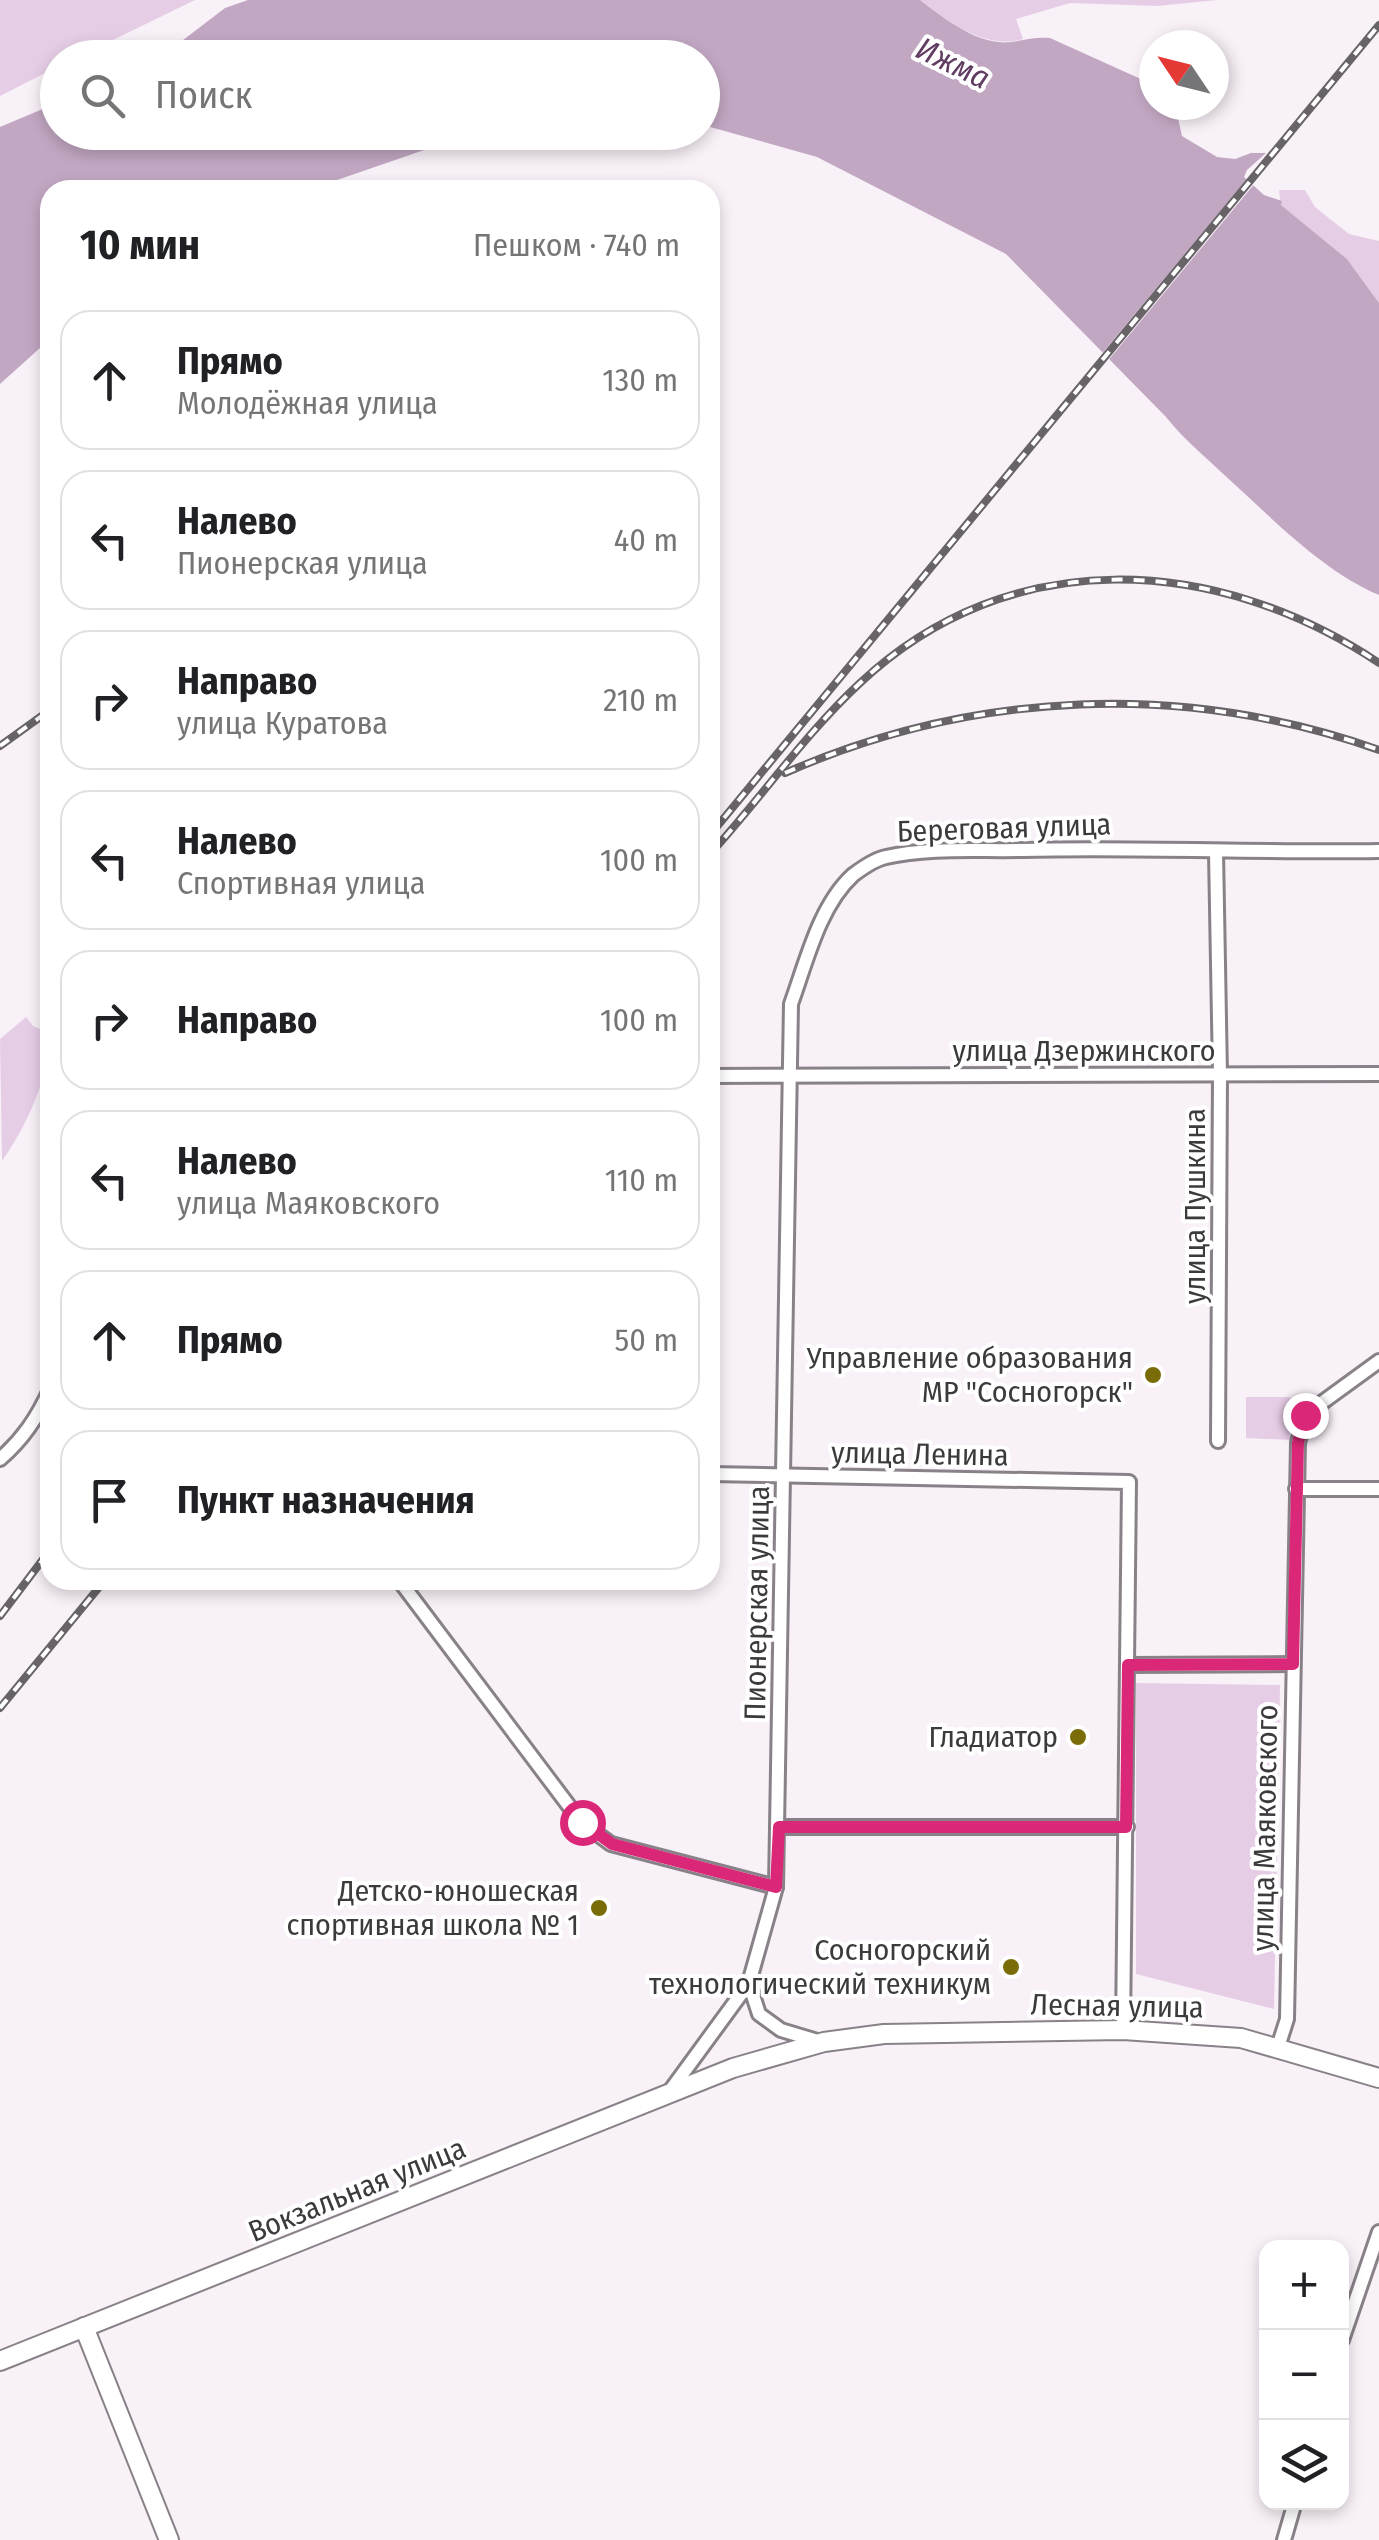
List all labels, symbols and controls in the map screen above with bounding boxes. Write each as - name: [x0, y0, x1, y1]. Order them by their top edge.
- water label: Ижма: [910, 29, 996, 97]
- north arrow: [1139, 30, 1229, 120]
- search box: [40, 40, 720, 150]
- icon: search: [75, 68, 130, 123]
- text: Поиск: [155, 72, 252, 118]
- text: 10 мин: [80, 220, 200, 270]
- text: Пешком · 740 m: [473, 226, 680, 264]
- text: Прямо: [177, 338, 283, 384]
- icon: ahead: [82, 353, 137, 408]
- text: 130 m: [602, 361, 678, 399]
- text: Молодёжная улица: [177, 384, 438, 422]
- text: Налево: [177, 498, 297, 544]
- icon: left: [82, 513, 137, 568]
- text: 40 m: [614, 521, 678, 559]
- text: Пионерская улица: [177, 544, 428, 582]
- text: Направо: [177, 658, 317, 704]
- icon: right: [82, 673, 137, 728]
- text: 210 m: [603, 681, 678, 719]
- text: улица Куратова: [177, 704, 388, 742]
- street label: Береговая улица: [896, 806, 1112, 850]
- text: Налево: [177, 818, 297, 864]
- icon: left: [82, 833, 137, 888]
- text: 100 m: [600, 841, 678, 879]
- text: Спортивная улица: [177, 864, 425, 902]
- icon: right: [82, 993, 137, 1048]
- text: Направо: [177, 997, 317, 1043]
- text: 100 m: [600, 1001, 678, 1039]
- street label: улица Дзержинского: [953, 1033, 1215, 1069]
- street label: улица Пушкина: [1177, 1108, 1213, 1304]
- text: Налево: [177, 1138, 297, 1184]
- icon: left: [82, 1153, 137, 1208]
- text: 110 m: [605, 1161, 678, 1199]
- text: улица Маяковского: [177, 1184, 440, 1222]
- icon: ahead: [82, 1313, 137, 1368]
- text: Прямо: [177, 1317, 283, 1363]
- text: 50 m: [615, 1321, 678, 1359]
- place label: Управление образования МР "Сосногорск": [806, 1340, 1133, 1410]
- marker: Управление образования МР "Сосногорск": [1142, 1364, 1164, 1386]
- route end: [1283, 1393, 1329, 1439]
- street label: улица Ленина: [831, 1434, 1009, 1474]
- icon: arrive: [82, 1473, 137, 1528]
- text: Пункт назначения: [177, 1477, 475, 1523]
- street label: Пионерская улица: [737, 1485, 777, 1721]
- street label: улица Маяковского: [1245, 1704, 1285, 1952]
- place label: Гладиатор: [929, 1719, 1058, 1755]
- marker: Гладиатор: [1067, 1726, 1089, 1748]
- route start: [560, 1800, 606, 1846]
- place label: Детско-юношеская спортивная школа № 1: [286, 1873, 579, 1943]
- marker: Детско-юношеская спортивная школа № 1: [588, 1897, 610, 1919]
- place label: Сосногорский технологический техникум: [649, 1932, 991, 2002]
- marker: Сосногорский технологический техникум: [1000, 1956, 1022, 1978]
- street label: Лесная улица: [1030, 1986, 1204, 2026]
- street label: Вокзальная улица: [243, 2130, 471, 2250]
- map controls: [1259, 2240, 1349, 2510]
- button: +: [1259, 2240, 1349, 2330]
- button: −: [1259, 2330, 1349, 2420]
- button: layers: [1259, 2420, 1349, 2510]

